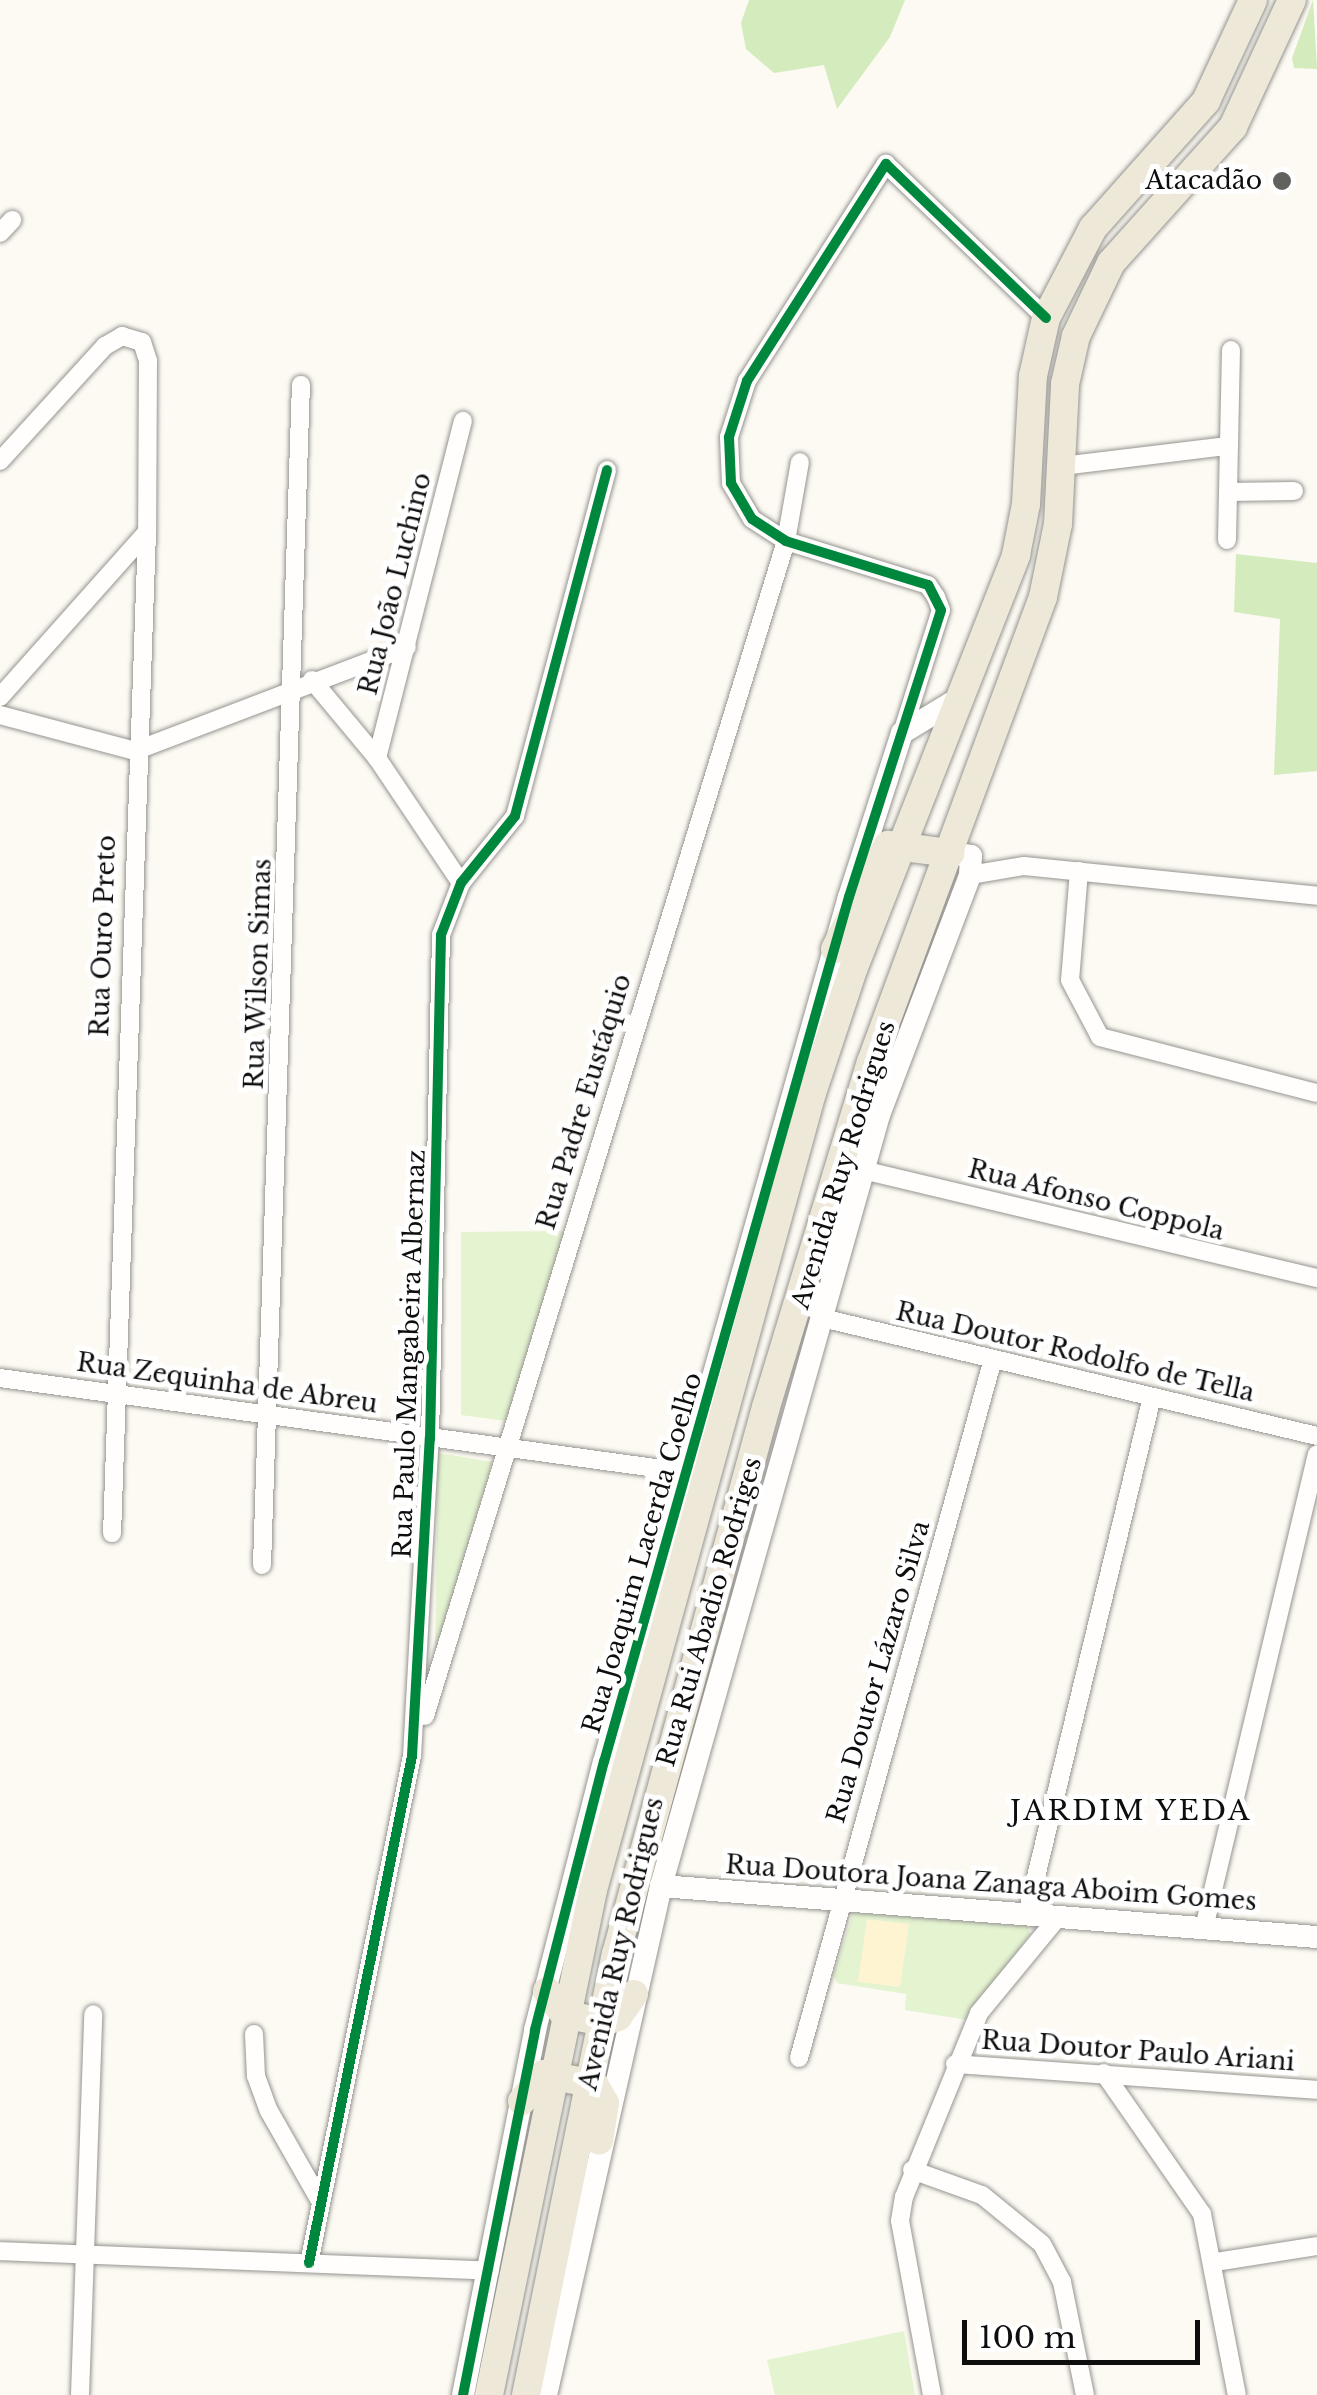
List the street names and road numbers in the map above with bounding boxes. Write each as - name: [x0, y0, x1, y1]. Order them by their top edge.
- street label: Rua João Luchino: [354, 470, 438, 698]
- street label: Rua Ouro Preto: [85, 835, 123, 1037]
- street label: Rua Wilson Simas: [240, 857, 278, 1091]
- street label: Rua Padre Eustáquio: [532, 971, 638, 1233]
- street label: Avenida Ruy Rodrigues: [786, 1017, 902, 1313]
- street label: Rua Paulo Mangabeira Albernaz: [388, 1148, 432, 1560]
- street label: Rua Afonso Coppola: [964, 1155, 1228, 1247]
- street label: Rua Doutor Rodolfo de Tella: [892, 1297, 1258, 1409]
- street label: Rua Zequinha de Abreu: [74, 1348, 380, 1420]
- street label: Rua Joaquim Lacerda Coelho: [577, 1369, 709, 1737]
- street label: Rua Rui Abadio Rodriges: [651, 1453, 769, 1771]
- street label: Rua Doutor Lázaro Silva: [821, 1517, 937, 1827]
- street label: Avenida Ruy Rodrigues: [574, 1794, 670, 2094]
- street label: Rua Doutora Joana Zanaga Aboim Gomes: [723, 1850, 1259, 1918]
- street label: Rua Doutor Paulo Ariani: [979, 2026, 1297, 2078]

